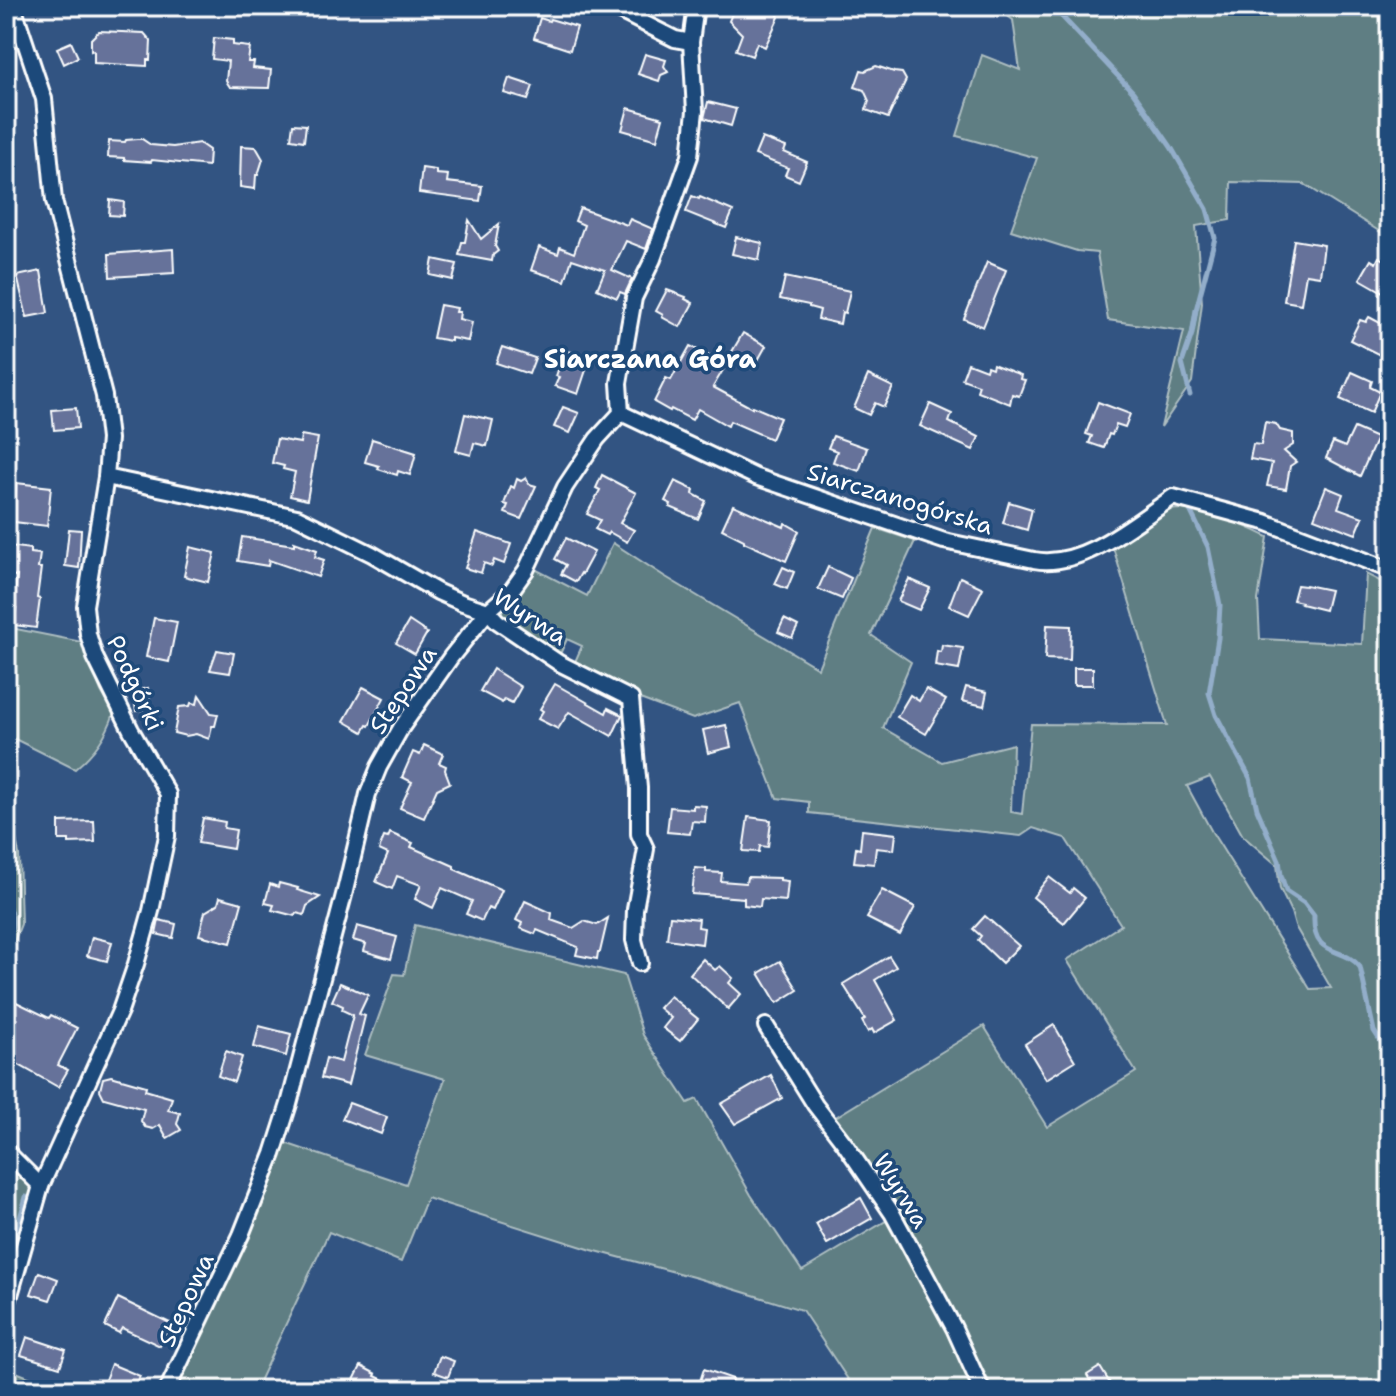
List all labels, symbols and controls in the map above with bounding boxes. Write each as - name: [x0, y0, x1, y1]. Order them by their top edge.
- district label: Siarczana Góra: [544, 341, 757, 376]
- street label: Siarczanogórska: [803, 456, 997, 542]
- street label: Wyrwa: [487, 581, 573, 653]
- street label: Podgórki: [99, 630, 171, 736]
- street label: Stepowa: [362, 640, 444, 740]
- street label: Wyrwa: [866, 1148, 936, 1234]
- street label: Stepowa: [150, 1248, 222, 1352]

